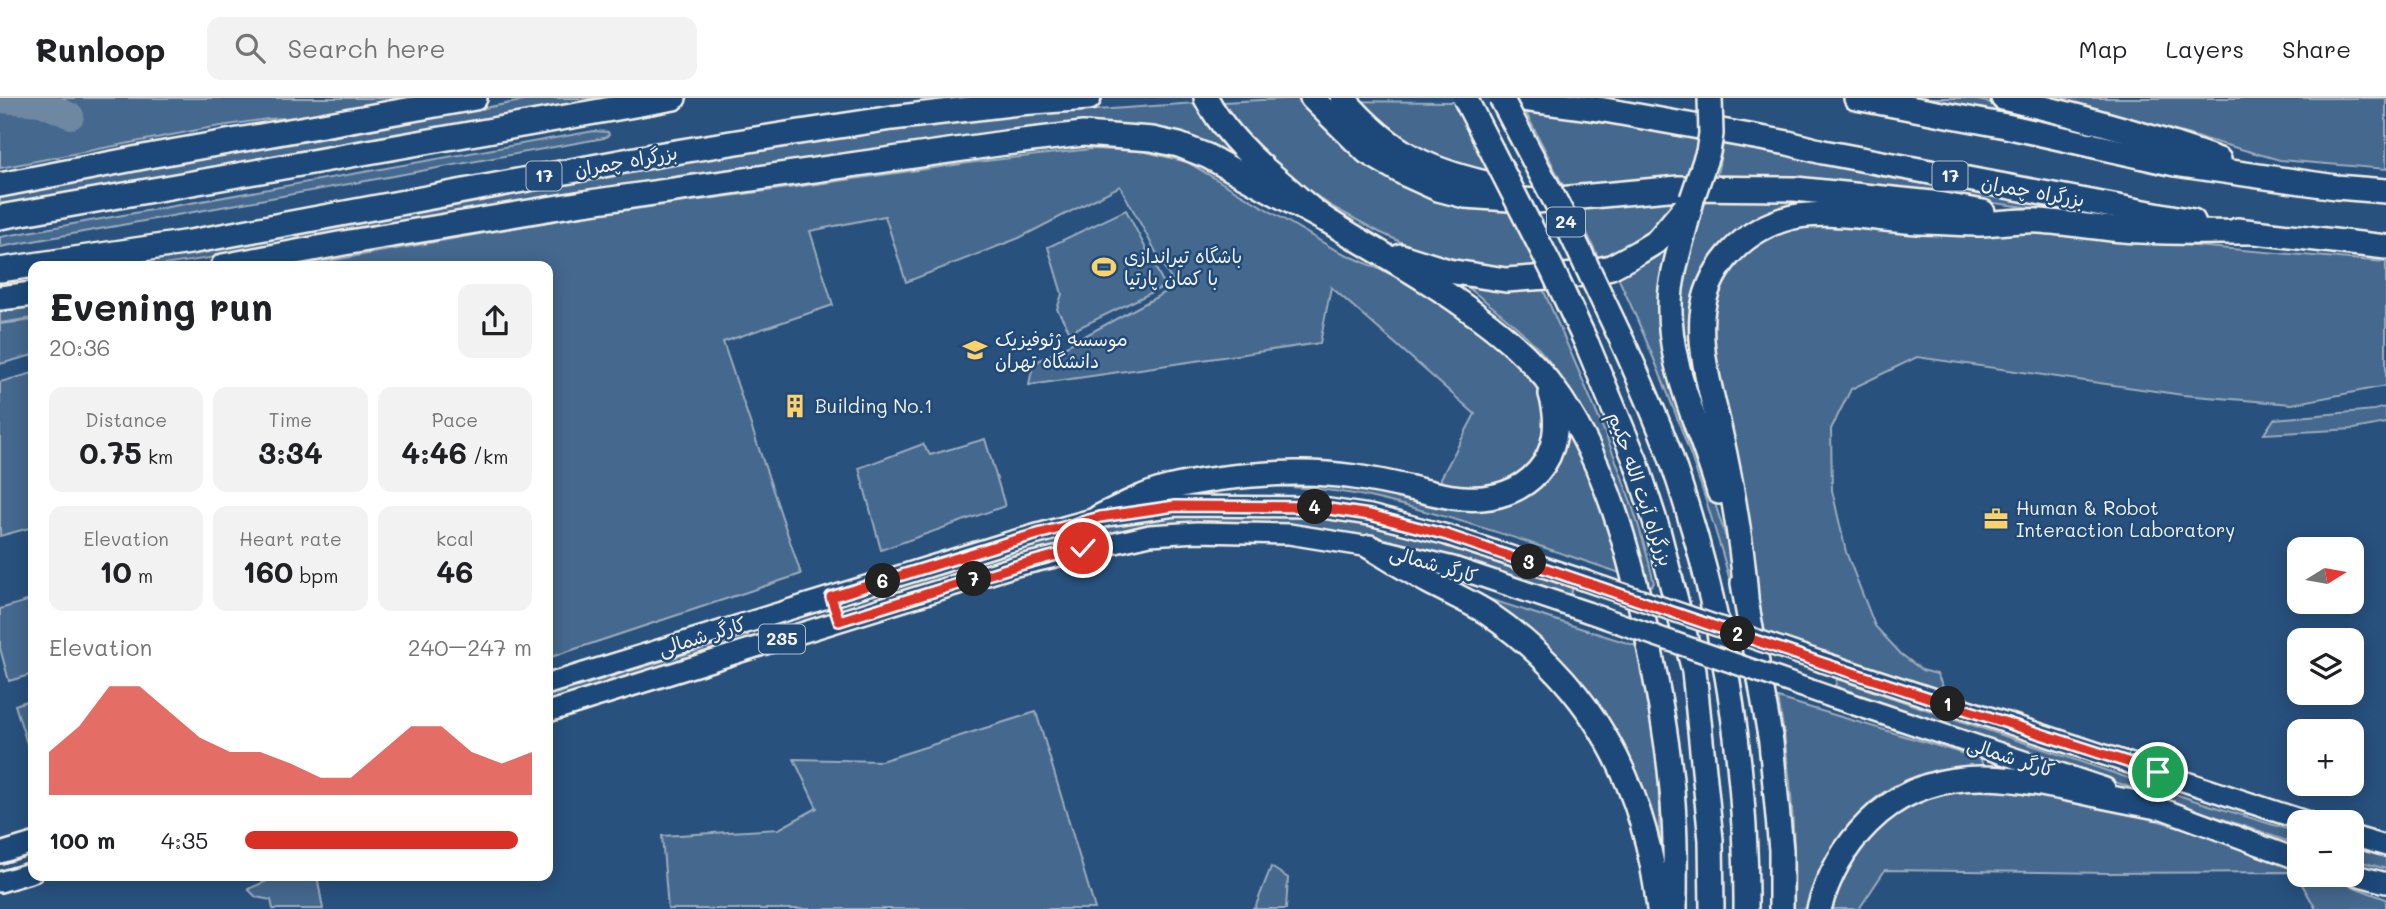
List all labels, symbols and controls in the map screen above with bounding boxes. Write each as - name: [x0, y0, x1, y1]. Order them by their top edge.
- search box: [207, 17, 697, 80]
- text: Runloop: [35, 27, 165, 70]
- icon: search: [231, 29, 269, 67]
- text: Search here: [287, 31, 446, 65]
- text: Map: [2079, 33, 2127, 64]
- text: Layers: [2165, 33, 2244, 64]
- text: Share: [2282, 33, 2351, 64]
- street label: بزرگراه چمران: [572, 139, 680, 183]
- road number: 17: [526, 162, 562, 190]
- road number: 17: [1932, 162, 1968, 190]
- street label: بزرگراه چمران: [1979, 169, 2087, 213]
- road number: 24: [1547, 208, 1585, 237]
- place label: باشگاه تیراندازی با کمان پارتیا: [1124, 243, 1242, 291]
- sports icon: باشگاه تیراندازی با کمان پارتیا: [1090, 253, 1118, 281]
- text: Evening run: [49, 281, 273, 331]
- button: share: [458, 284, 532, 358]
- place label: موسسه ژئوفیزیک دانشگاه تهران: [995, 326, 1128, 373]
- text: 20:36: [49, 332, 111, 362]
- school or university icon: موسسه ژئوفیزیک دانشگاه تهران: [961, 336, 989, 364]
- building icon: Building No.1: [781, 392, 809, 420]
- place label: Building No.1: [815, 393, 933, 418]
- text: Distance: [85, 407, 167, 432]
- text: Time: [269, 407, 312, 432]
- text: Pace: [432, 407, 478, 432]
- street label: بزرگراه آیت الله حکیم: [1601, 408, 1680, 570]
- text: 0.75: [79, 432, 142, 472]
- text: 3:34: [258, 432, 323, 472]
- text: 4:46: [401, 432, 467, 472]
- text: km: [142, 444, 173, 469]
- text: /km: [467, 444, 508, 469]
- pin: 4: [1298, 490, 1332, 524]
- text: 4: [1308, 494, 1321, 519]
- place label: Human & Robot Interaction Laboratory: [2016, 495, 2235, 542]
- office icon: Human & Robot Interaction Laboratory: [1982, 505, 2010, 533]
- pin: [1053, 518, 1113, 578]
- text: Elevation: [84, 526, 169, 551]
- text: Heart rate: [239, 526, 342, 551]
- text: kcal: [436, 526, 474, 551]
- icon: check: [1064, 529, 1102, 567]
- north arrow: [2287, 537, 2364, 614]
- map controls: [2287, 537, 2364, 887]
- street label: کارگر شمالی: [1387, 539, 1481, 589]
- pin: 3: [1512, 545, 1546, 580]
- text: 3: [1523, 549, 1534, 574]
- text: 10: [99, 551, 132, 591]
- text: 160: [243, 551, 293, 591]
- text: 46: [436, 551, 473, 591]
- pin: 7: [956, 561, 992, 596]
- text: m: [132, 563, 153, 588]
- text: bpm: [293, 563, 338, 588]
- pin: 6: [866, 564, 900, 598]
- text: 7: [968, 566, 979, 591]
- text: 6: [877, 568, 888, 593]
- street label: کارگر شمالی: [655, 610, 749, 662]
- pin: 2: [1720, 616, 1756, 652]
- text: 2: [1732, 621, 1743, 646]
- road number: 235: [759, 624, 805, 654]
- button: layers: [2287, 628, 2364, 705]
- text: Elevation: [49, 632, 152, 662]
- text: 240–247 m: [408, 632, 532, 662]
- pin: 1: [1930, 686, 1966, 722]
- text: 1: [1943, 691, 1952, 716]
- button: +: [2287, 719, 2364, 796]
- street label: کارگر شمالی: [1964, 731, 2058, 783]
- pin: [2128, 742, 2188, 802]
- icon: arrive: [2139, 753, 2177, 791]
- button: −: [2287, 810, 2364, 887]
- text: 100 m: [49, 825, 115, 855]
- text: 4:35: [161, 825, 209, 855]

